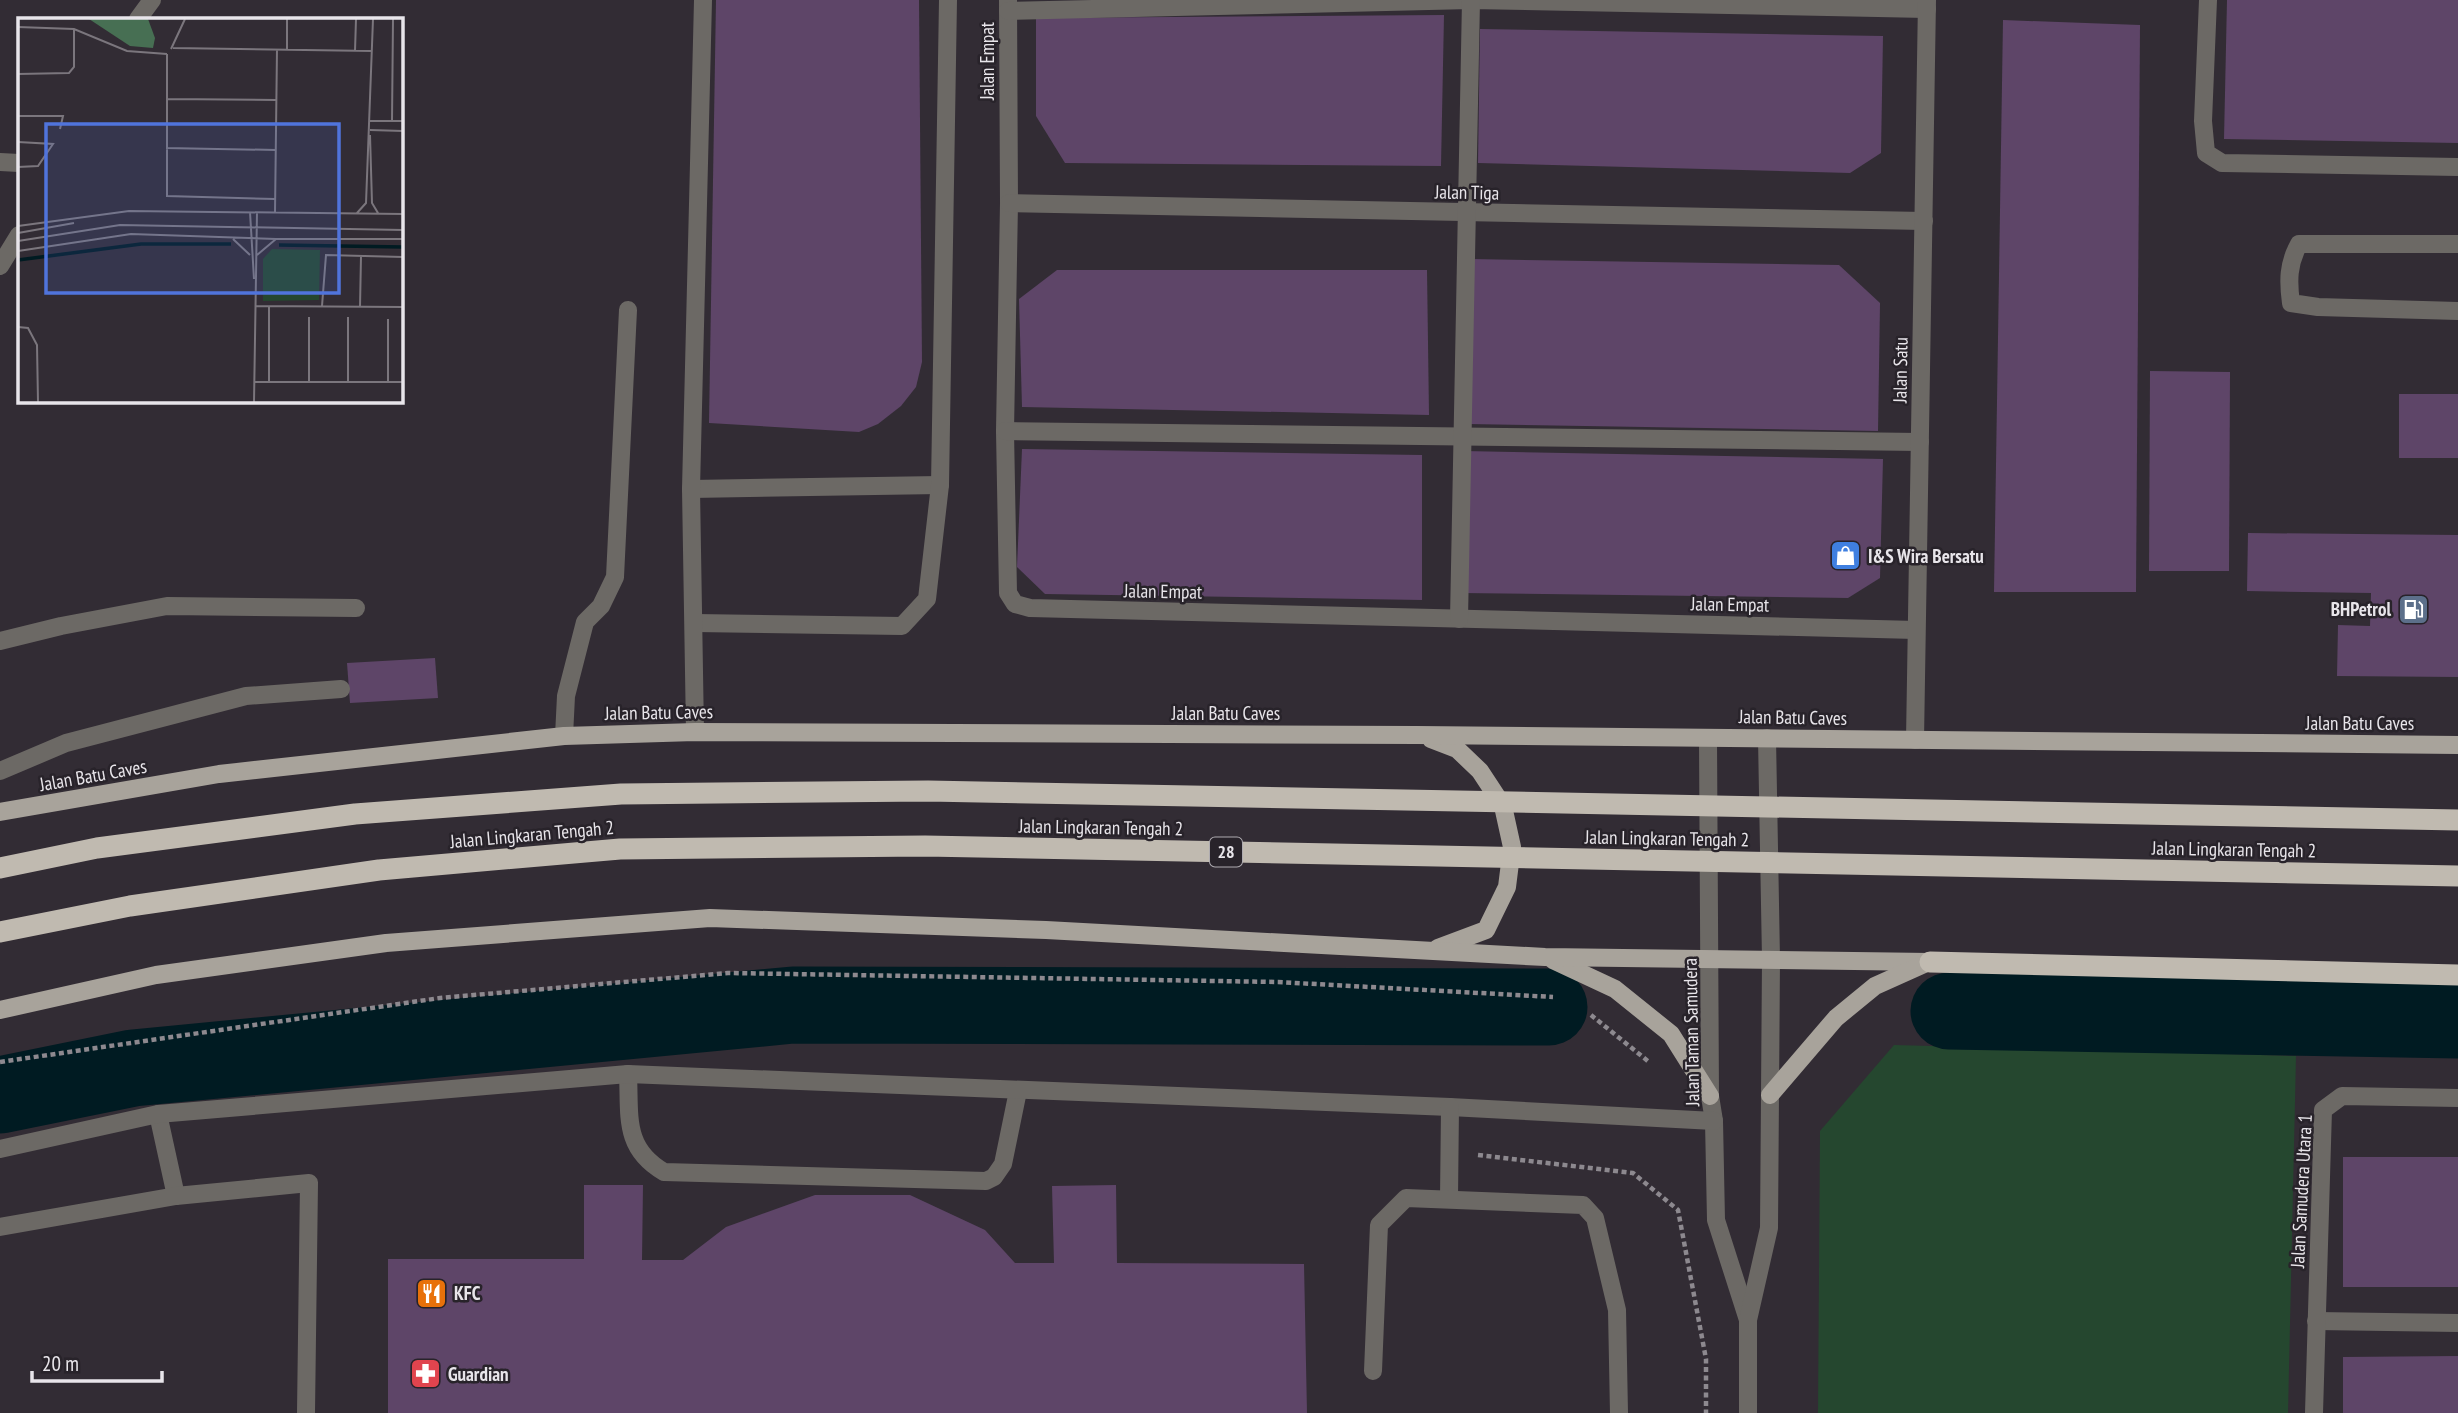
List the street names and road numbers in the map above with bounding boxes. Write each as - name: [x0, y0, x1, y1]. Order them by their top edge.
- street label: Jalan Empat: [975, 21, 999, 101]
- street label: Jalan Tiga: [1434, 179, 1499, 205]
- street label: Jalan Satu: [1887, 337, 1913, 404]
- street label: Jalan Empat: [1123, 578, 1203, 604]
- street label: Jalan Empat: [1690, 591, 1770, 617]
- street label: Jalan Batu Caves: [604, 699, 713, 725]
- street label: Jalan Batu Caves: [1171, 701, 1280, 725]
- street label: Jalan Batu Caves: [1738, 704, 1847, 730]
- street label: Jalan Batu Caves: [2305, 711, 2414, 735]
- street label: Jalan Batu Caves: [37, 754, 148, 796]
- street label: Jalan Lingkaran Tengah 2: [1018, 814, 1183, 840]
- street label: Jalan Lingkaran Tengah 2: [448, 815, 615, 853]
- street label: Jalan Lingkaran Tengah 2: [1584, 825, 1749, 851]
- street label: Jalan Lingkaran Tengah 2: [2151, 836, 2316, 862]
- road number: 28: [1210, 838, 1242, 866]
- street label: Jalan Taman Samudera: [1678, 958, 1704, 1107]
- street label: Jalan Samudera Utara 1: [2285, 1114, 2317, 1269]

